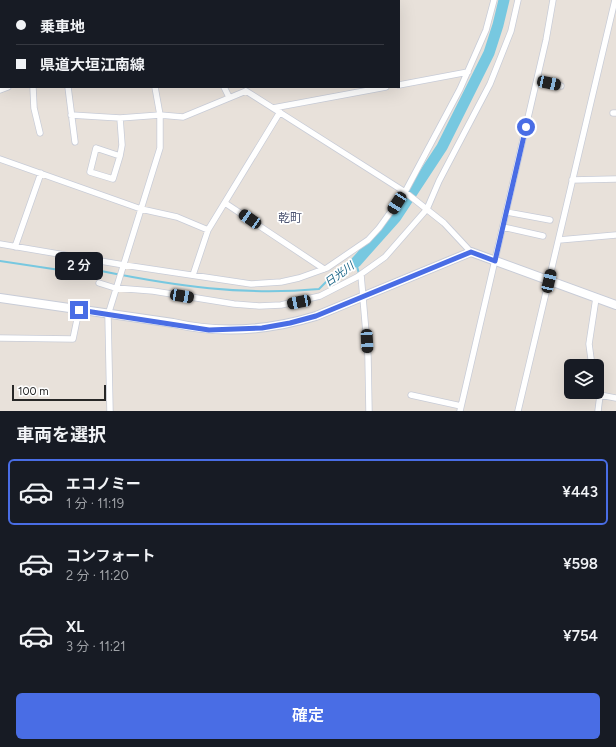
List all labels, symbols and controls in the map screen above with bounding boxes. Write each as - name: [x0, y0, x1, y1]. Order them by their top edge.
- text: 乗車地: [40, 18, 85, 36]
- text: 県道大垣江南線: [40, 56, 145, 74]
- car: [536, 75, 562, 91]
- route start: [517, 118, 535, 136]
- car: [385, 190, 409, 216]
- car: [237, 207, 263, 231]
- district label: 乾町: [278, 211, 302, 225]
- callout: 2 分: [55, 252, 103, 280]
- text: 2 分: [67, 258, 91, 273]
- water label: 日光川: [322, 259, 357, 289]
- car: [540, 268, 558, 294]
- car: [169, 288, 195, 304]
- car: [286, 294, 312, 310]
- route end: [70, 301, 88, 319]
- car: [360, 329, 374, 353]
- map controls: [564, 359, 604, 399]
- button: layers: [564, 359, 604, 399]
- scale bar: [12, 383, 106, 402]
- text: 100 m: [18, 385, 49, 398]
- text: 車両を選択: [16, 424, 106, 446]
- icon: car: [18, 474, 54, 510]
- text: エコノミー: [66, 475, 141, 493]
- text: ¥443: [562, 483, 598, 501]
- text: 1 分 · 11:19: [66, 496, 124, 511]
- icon: car: [18, 546, 54, 582]
- text: コンフォート: [66, 547, 156, 565]
- text: ¥598: [563, 555, 598, 573]
- text: 2 分 · 11:20: [66, 568, 129, 583]
- icon: car: [18, 618, 54, 654]
- text: XL: [66, 618, 84, 636]
- text: ¥754: [563, 627, 598, 645]
- text: 3 分 · 11:21: [66, 639, 126, 654]
- button: 確定: [16, 693, 600, 739]

